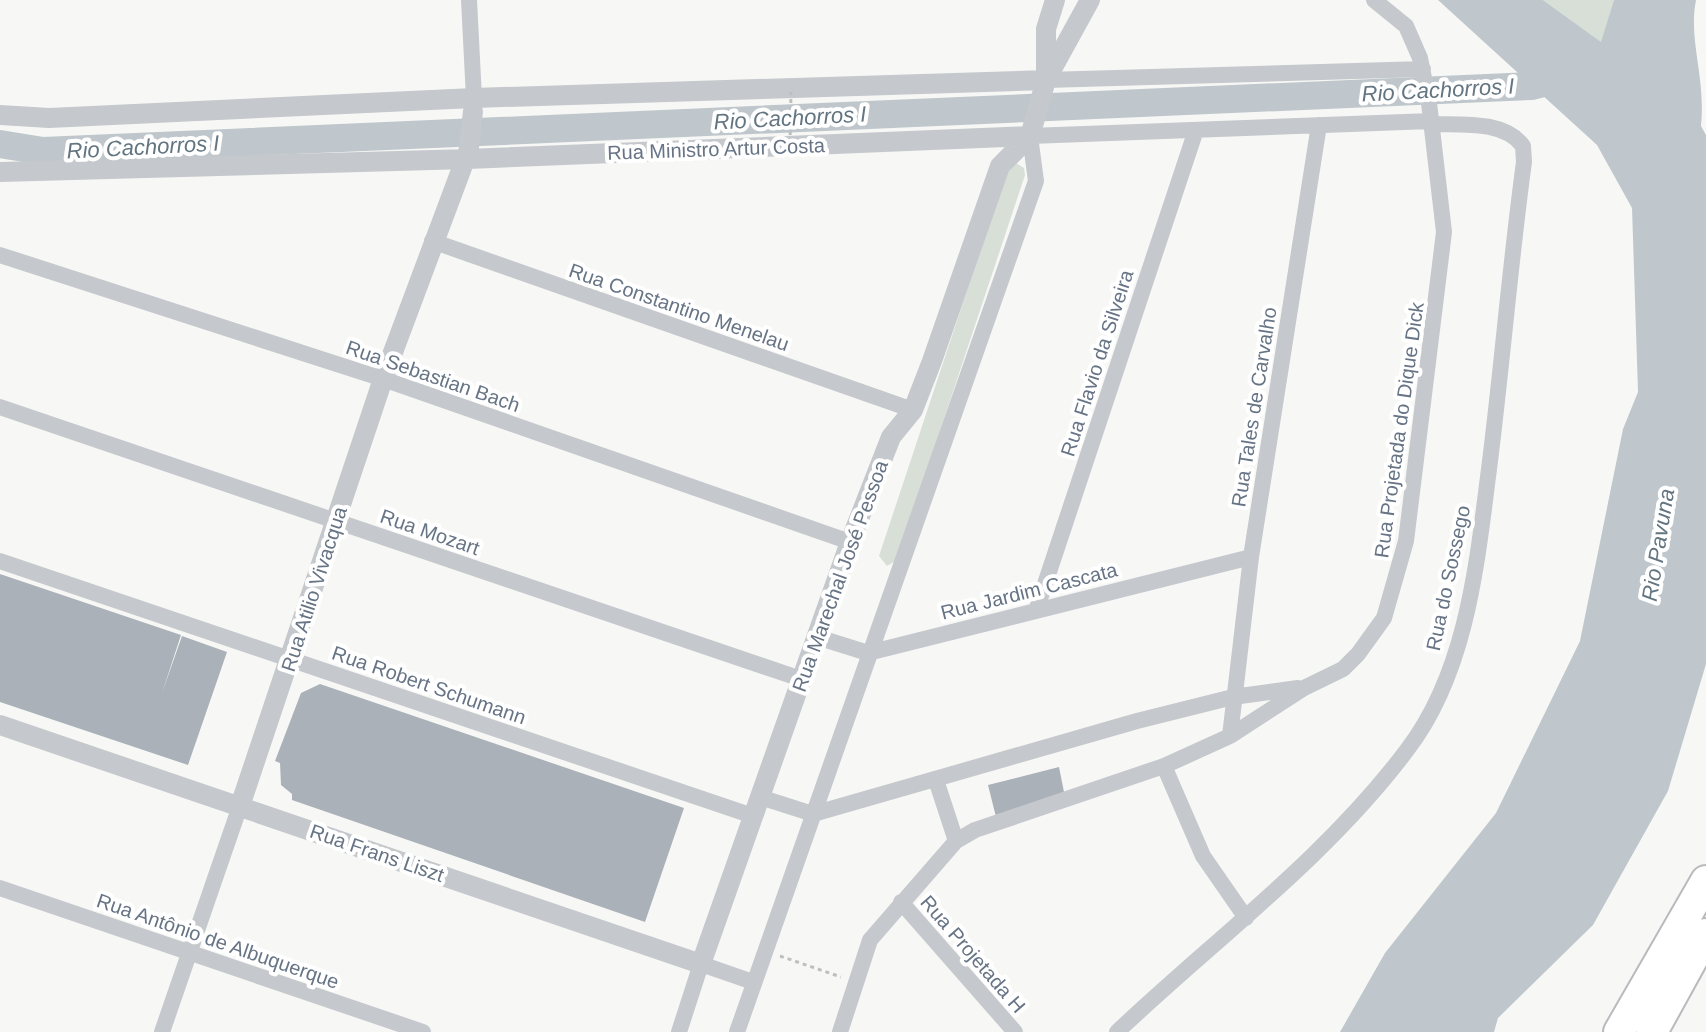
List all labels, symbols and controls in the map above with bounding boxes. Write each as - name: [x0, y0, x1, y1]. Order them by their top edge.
- water label: Rio Cachorros I: [1361, 74, 1515, 106]
- water label: Rio Cachorros I: [713, 102, 867, 134]
- water label: Rio Cachorros I: [66, 131, 220, 163]
- street label: Rua Ministro Artur Costa: [607, 134, 826, 164]
- street label: Rua Constantino Menelau: [566, 259, 792, 355]
- street label: Rua Flavio da Silveira: [1056, 266, 1138, 459]
- street label: Rua Projetada do Dique Dick: [1370, 300, 1428, 559]
- street label: Rua Tales de Carvalho: [1227, 306, 1281, 508]
- street label: Rua Sebastian Bach: [343, 336, 523, 416]
- street label: Rua Marechal José Pessoa: [788, 457, 892, 695]
- water label: Rio Pavuna: [1637, 487, 1679, 603]
- street label: Rua Atilio Vivacqua: [277, 503, 351, 674]
- street label: Rua do Sossego: [1422, 503, 1474, 653]
- street label: Rua Mozart: [378, 505, 483, 559]
- street label: Rua Jardim Cascata: [938, 558, 1120, 624]
- street label: Rua Robert Schumann: [329, 641, 529, 729]
- street label: Rua Frans Liszt: [307, 820, 447, 886]
- street label: Rua Antônio de Albuquerque: [94, 889, 342, 993]
- street label: Rua Projetada H: [916, 891, 1030, 1017]

